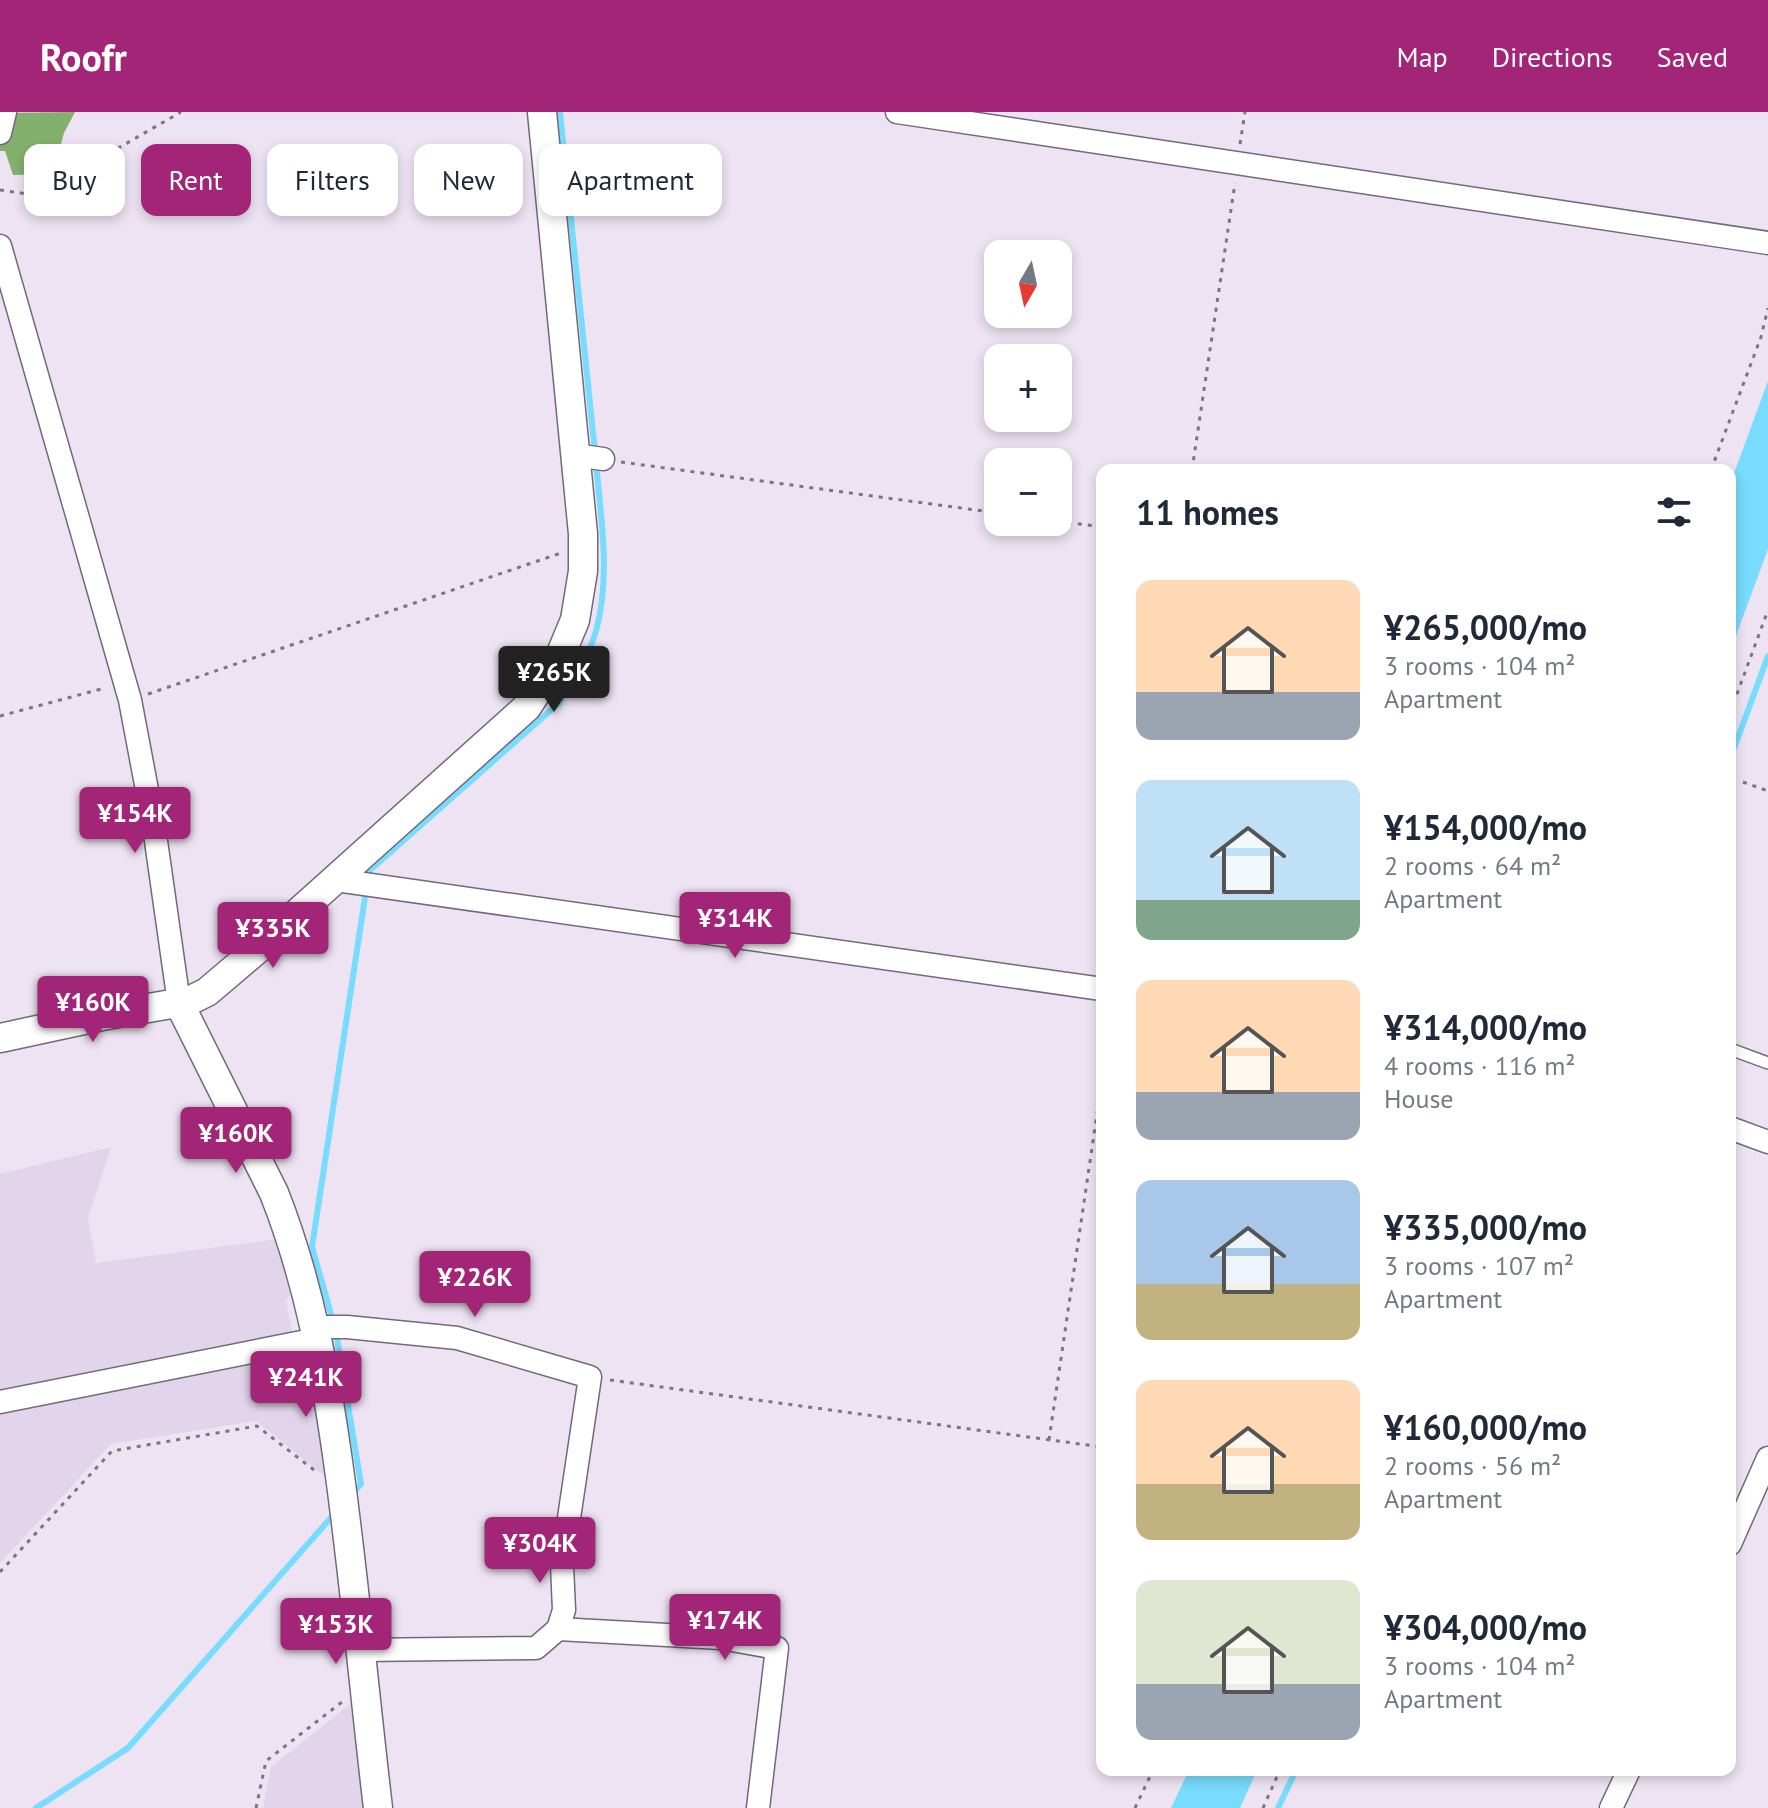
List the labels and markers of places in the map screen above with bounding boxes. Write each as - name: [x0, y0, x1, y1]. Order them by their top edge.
- pin: ¥265K: [498, 646, 610, 714]
- pin: ¥154K: [79, 787, 191, 855]
- pin: ¥314K: [679, 892, 791, 960]
- pin: ¥335K: [217, 902, 329, 970]
- pin: ¥160K: [37, 976, 149, 1044]
- pin: ¥160K: [180, 1107, 292, 1175]
- pin: ¥226K: [419, 1251, 531, 1319]
- pin: ¥241K: [250, 1351, 362, 1419]
- pin: ¥304K: [484, 1517, 596, 1585]
- pin: ¥174K: [669, 1594, 781, 1662]
- pin: ¥153K: [280, 1598, 392, 1666]

